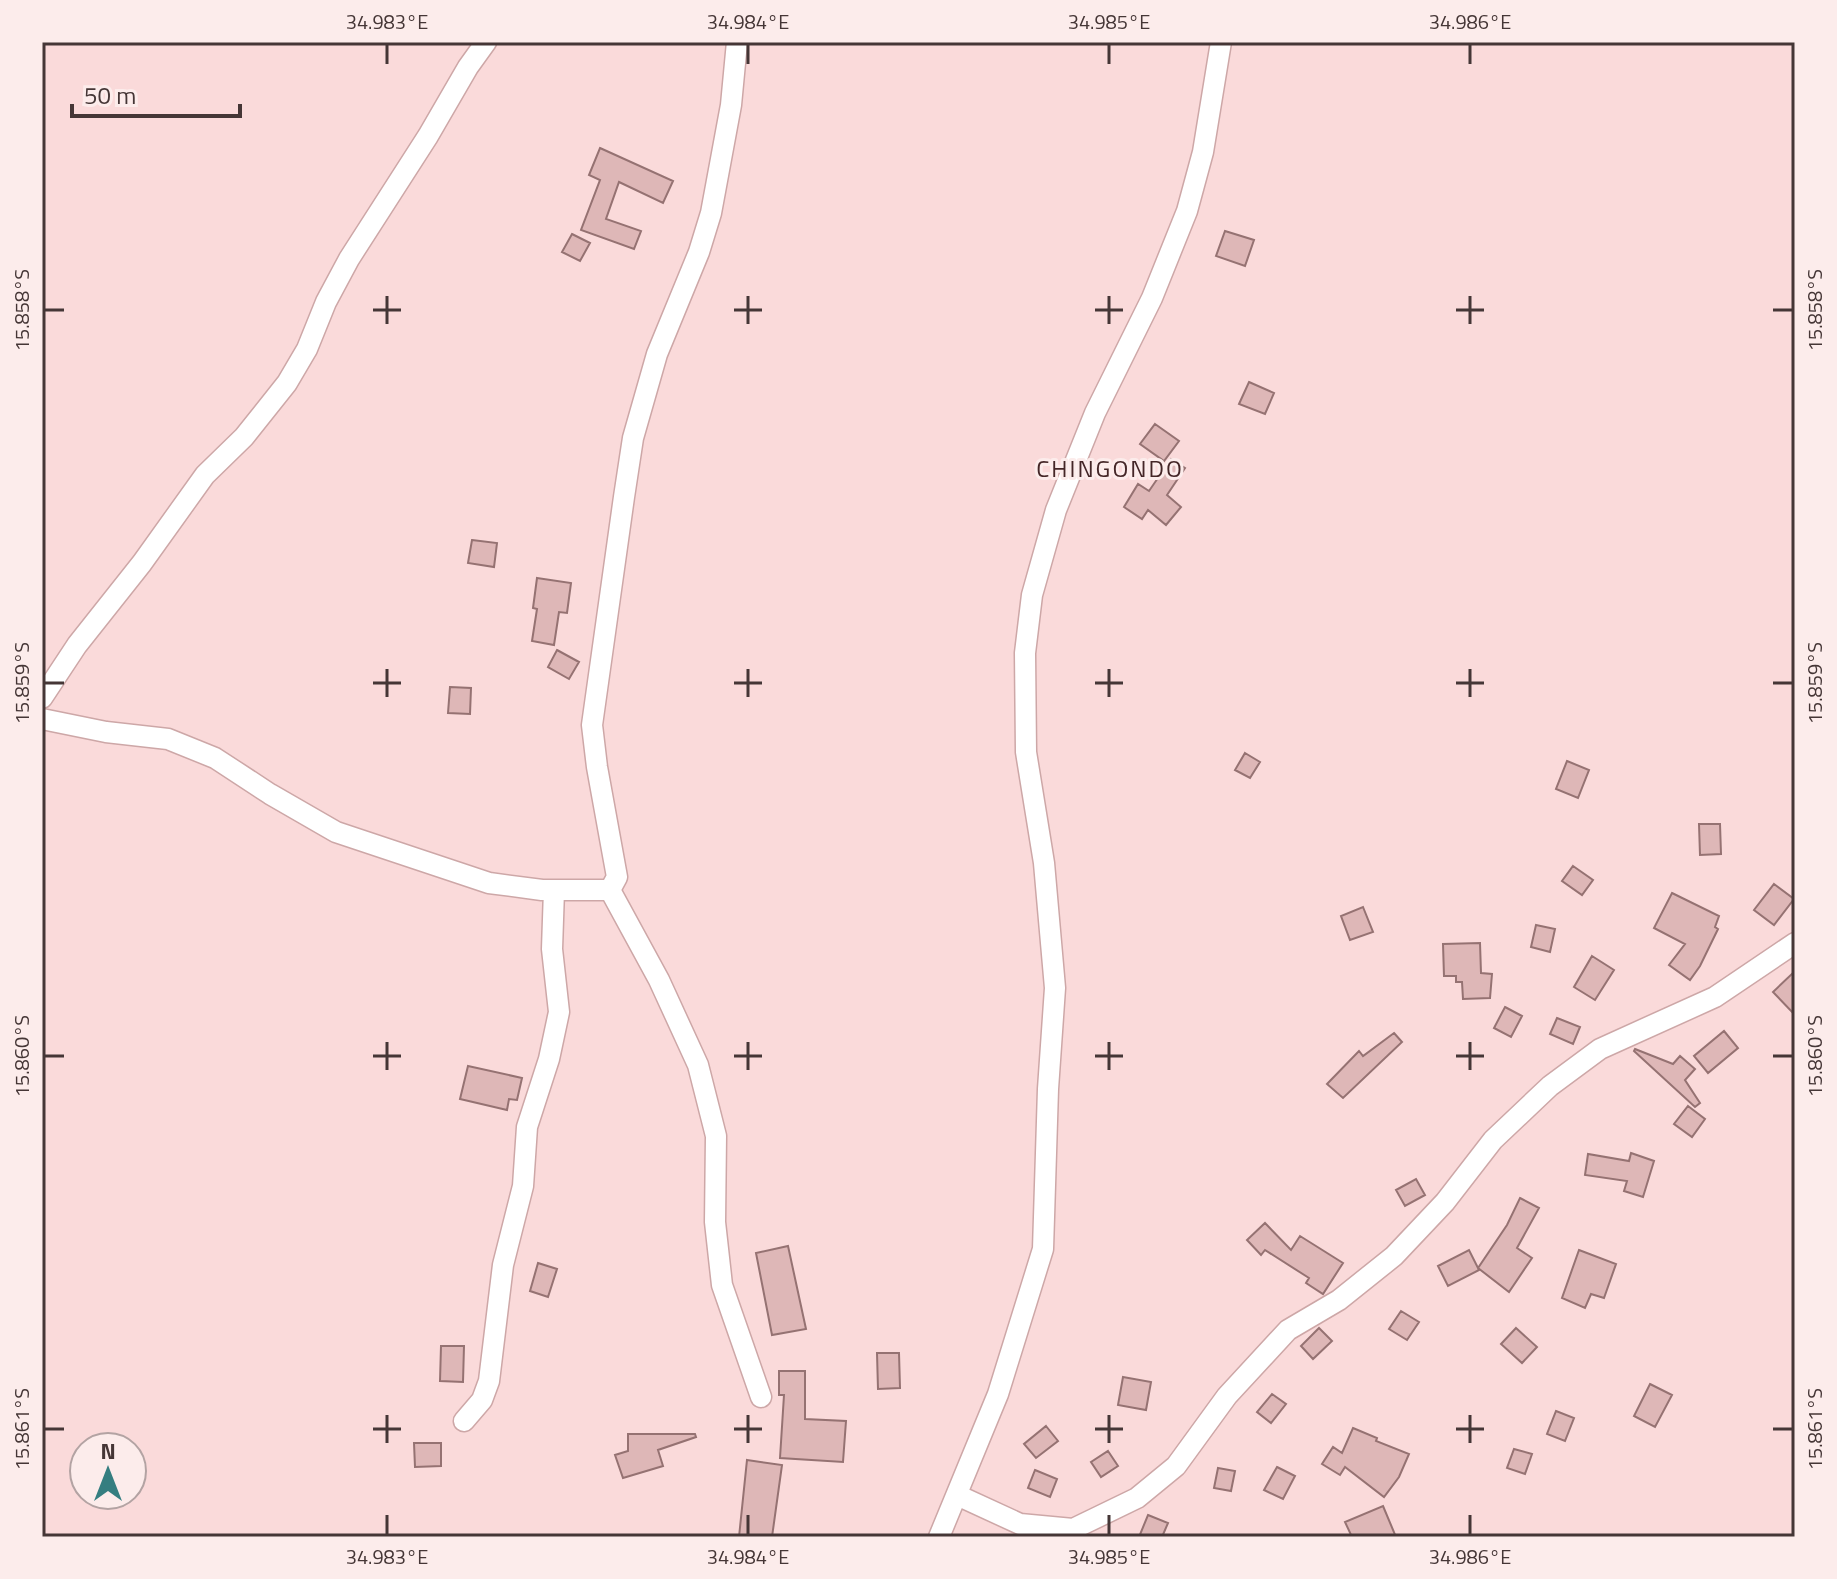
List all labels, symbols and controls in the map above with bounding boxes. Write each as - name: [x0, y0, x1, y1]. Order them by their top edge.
- text: 34.983°E: [346, 6, 428, 37]
- text: 34.984°E: [707, 6, 789, 37]
- text: 34.985°E: [1068, 6, 1150, 37]
- text: 34.986°E: [1429, 6, 1511, 37]
- scale bar: [72, 68, 240, 118]
- text: 50 m: [84, 77, 136, 113]
- text: 15.858°S: [6, 269, 37, 351]
- text: 15.858°S: [1799, 269, 1830, 351]
- district label: CHINGONDO: [1036, 450, 1184, 486]
- text: 15.859°S: [6, 642, 37, 724]
- text: 15.859°S: [1799, 642, 1830, 724]
- text: 15.860°S: [6, 1015, 37, 1097]
- text: 15.860°S: [1799, 1015, 1830, 1097]
- text: 15.861°S: [6, 1388, 37, 1470]
- text: 15.861°S: [1799, 1388, 1830, 1470]
- north arrow: [68, 1431, 148, 1511]
- text: N: [100, 1434, 116, 1468]
- text: 34.983°E: [346, 1541, 428, 1572]
- text: 34.984°E: [707, 1541, 789, 1572]
- text: 34.985°E: [1068, 1541, 1150, 1572]
- text: 34.986°E: [1429, 1541, 1511, 1572]

